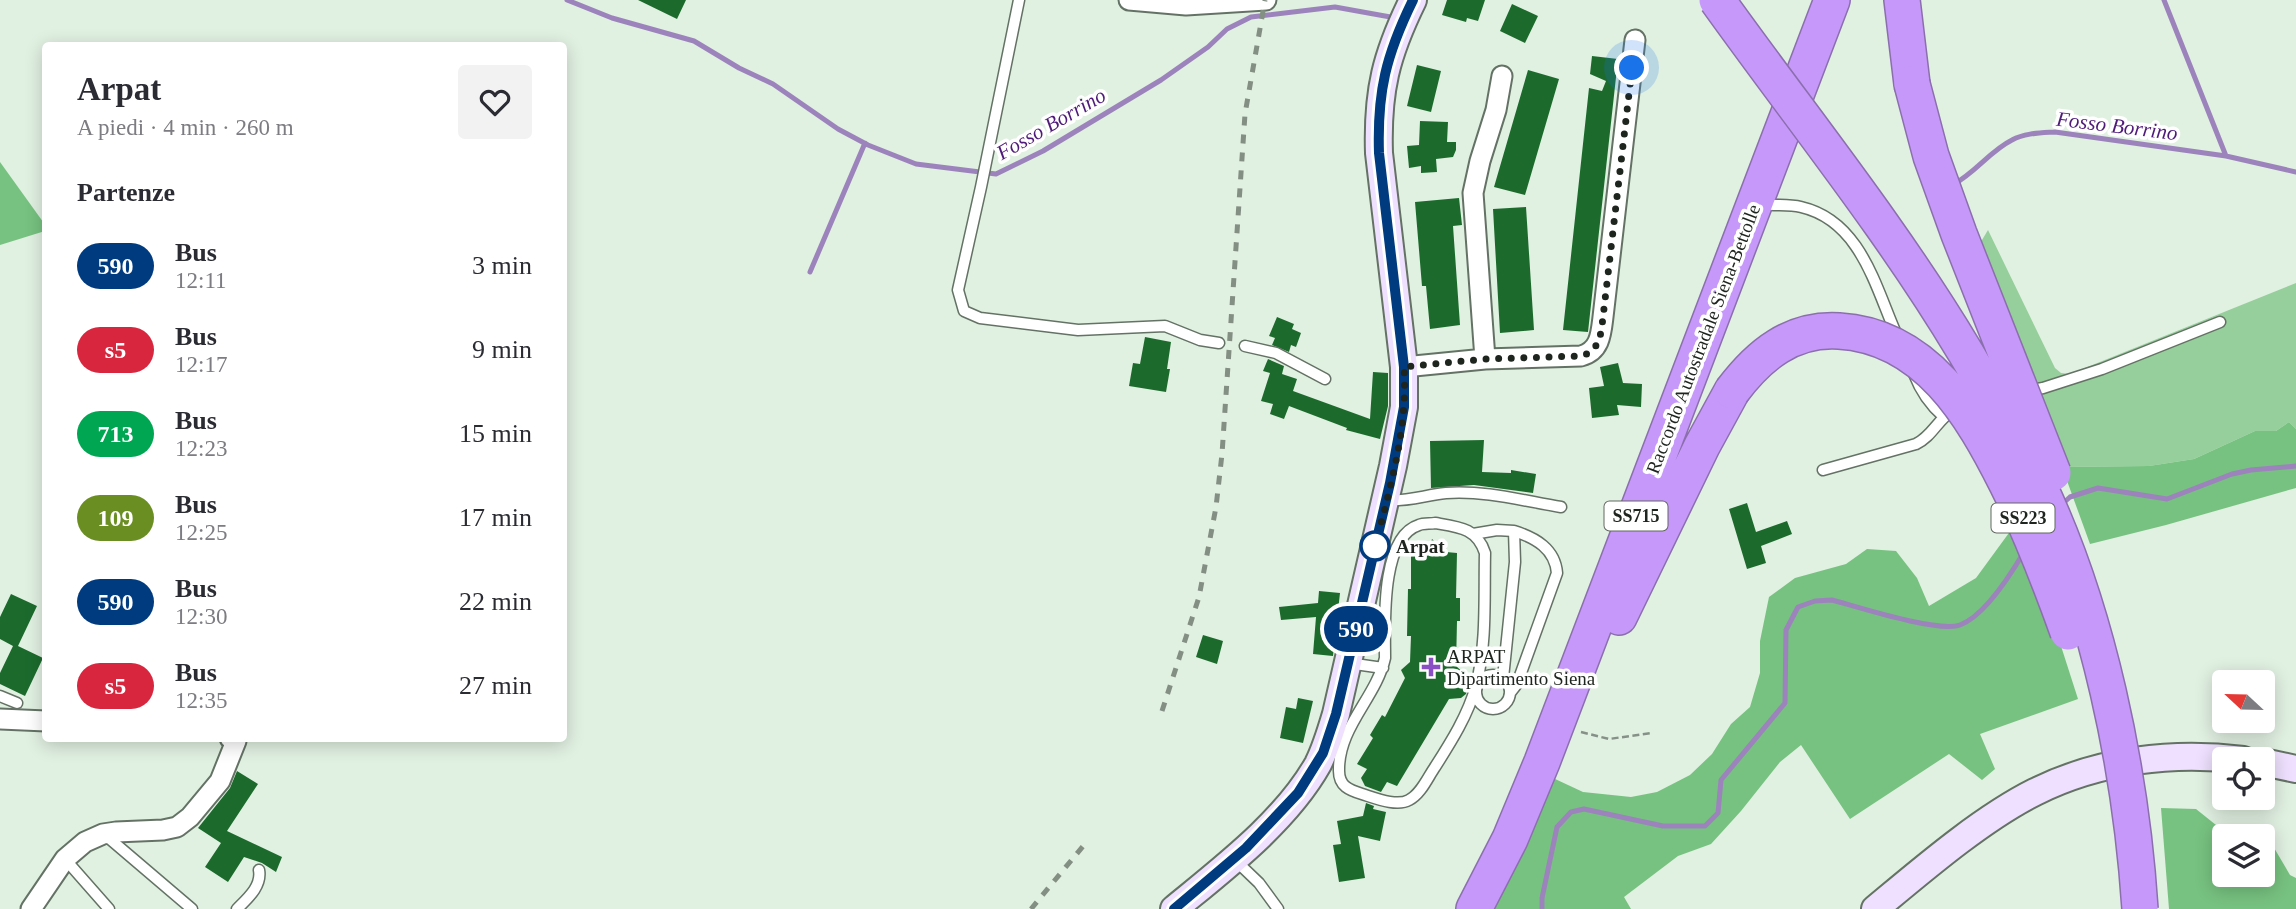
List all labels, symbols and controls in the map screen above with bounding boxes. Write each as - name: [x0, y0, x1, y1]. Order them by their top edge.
- your location: [1614, 50, 1649, 85]
- button: heart: [458, 65, 532, 139]
- text: Arpat: [77, 71, 161, 107]
- water label: Fosso Borrino: [991, 83, 1110, 165]
- water label: Fosso Borrino: [2054, 107, 2179, 145]
- text: A piedi · 4 min · 260 m: [77, 115, 294, 140]
- text: Partenze: [77, 178, 175, 207]
- street label: Raccordo Autostradale Siena-Bettolle: [1642, 201, 1764, 477]
- text: Bus: [175, 238, 217, 267]
- text: 3 min: [472, 251, 532, 280]
- text: 590: [98, 253, 134, 279]
- text: 12:11: [175, 268, 227, 293]
- text: Bus: [175, 322, 217, 351]
- text: 9 min: [472, 335, 532, 364]
- text: s5: [105, 337, 126, 363]
- text: 12:17: [175, 352, 227, 377]
- text: Bus: [175, 406, 217, 435]
- text: 15 min: [459, 419, 532, 448]
- text: 713: [98, 421, 134, 447]
- text: 12:23: [175, 436, 227, 461]
- text: Bus: [175, 490, 217, 519]
- road number: SS715: [1604, 502, 1668, 530]
- text: 17 min: [459, 503, 532, 532]
- road number: SS223: [1992, 504, 2054, 532]
- text: 109: [98, 505, 134, 531]
- text: 12:25: [175, 520, 227, 545]
- marker: Arpat: [1360, 531, 1390, 561]
- place label: Arpat: [1396, 536, 1445, 557]
- text: Bus: [175, 574, 217, 603]
- text: 22 min: [459, 587, 532, 616]
- text: 590: [98, 589, 134, 615]
- text: 12:30: [175, 604, 227, 629]
- line badge: 590: [1316, 606, 1396, 652]
- text: 590: [1338, 616, 1374, 642]
- place label: ARPAT Dipartimento Siena: [1447, 646, 1596, 689]
- marker: ARPAT Dipartimento Siena: [1421, 657, 1441, 677]
- text: Bus: [175, 658, 217, 687]
- north arrow: [2212, 670, 2275, 733]
- map controls: [2212, 670, 2275, 887]
- text: 27 min: [459, 671, 532, 700]
- text: s5: [105, 673, 126, 699]
- text: 12:35: [175, 688, 227, 713]
- button: locate: [2212, 747, 2275, 810]
- button: layers: [2212, 824, 2275, 887]

